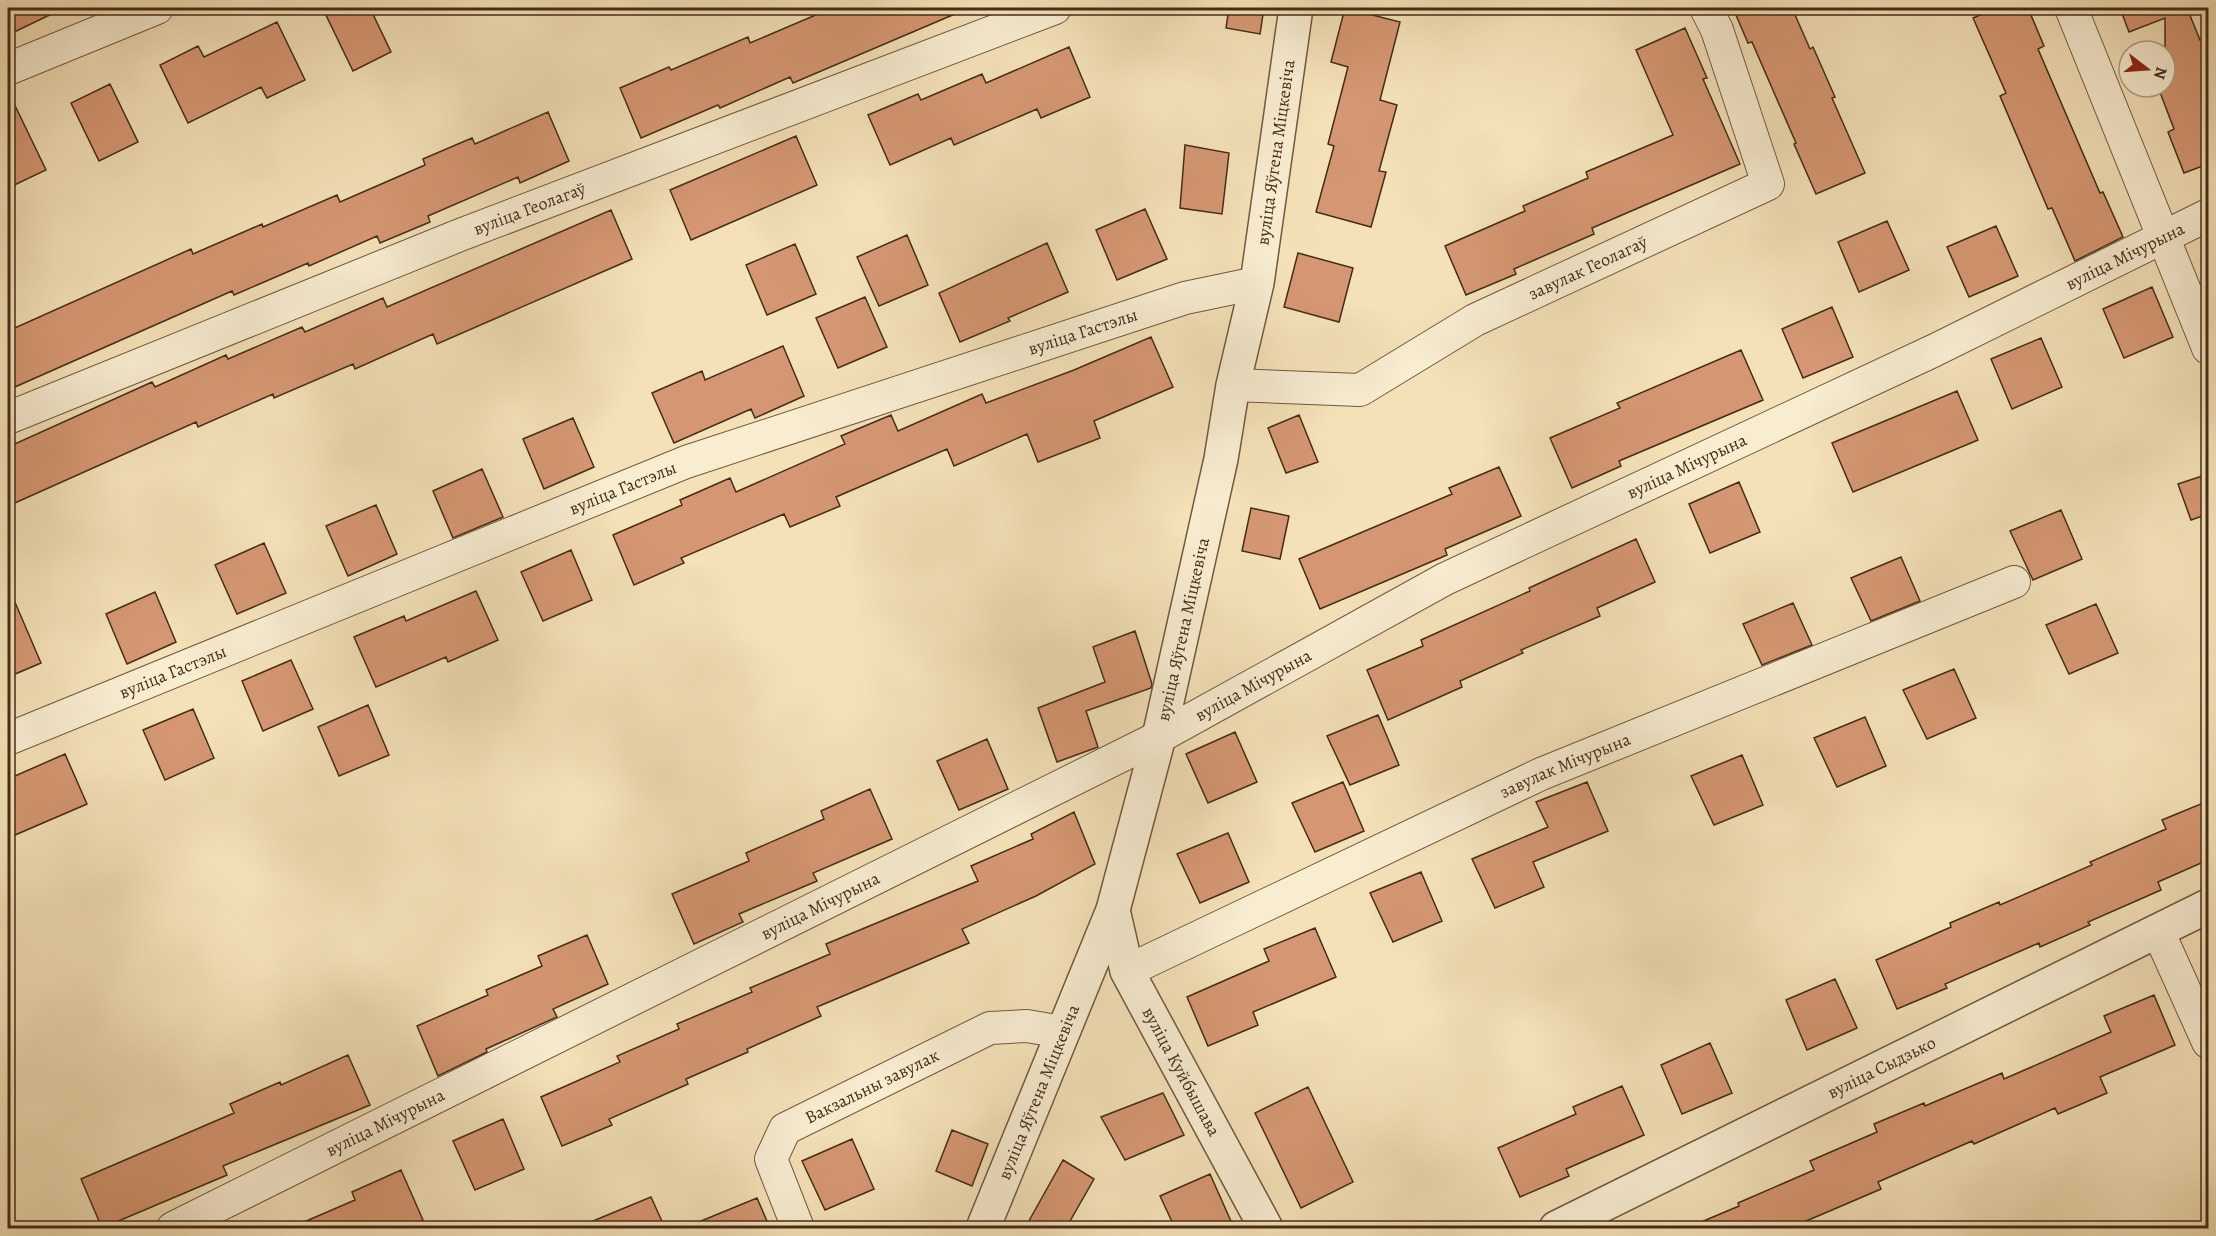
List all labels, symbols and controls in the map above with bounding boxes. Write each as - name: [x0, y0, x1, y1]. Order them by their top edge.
- north arrow: [2117, 39, 2177, 99]
- street label: вуліца Яўгена Міцкевіча: [1250, 57, 1301, 247]
- text: N: [2148, 64, 2173, 82]
- street label: вуліца Геолагаў: [470, 176, 590, 241]
- street label: вуліца Мічурына: [2061, 216, 2189, 296]
- street label: завулак Геолагаў: [1524, 229, 1652, 306]
- street label: вуліца Гастэлы: [1025, 302, 1141, 361]
- street label: вуліца Мічурына: [1623, 427, 1751, 504]
- street label: вуліца Гастэлы: [565, 455, 680, 520]
- street label: вуліца Яўгена Міцкевіча: [1151, 534, 1215, 723]
- street label: вуліца Гастэлы: [116, 639, 230, 704]
- street label: вуліца Мічурына: [1190, 643, 1316, 727]
- street label: завулак Мічурына: [1496, 727, 1635, 804]
- street label: вуліца Мічурына: [757, 866, 884, 945]
- street label: вуліца Яўгена Міцкевіча: [992, 1000, 1085, 1183]
- street label: вуліца Куйбышава: [1137, 1003, 1226, 1141]
- street label: вуліца Сыдзько: [1823, 1030, 1940, 1104]
- street label: Вакзальны завулак: [801, 1043, 943, 1129]
- street label: вуліца Мічурына: [322, 1082, 449, 1162]

